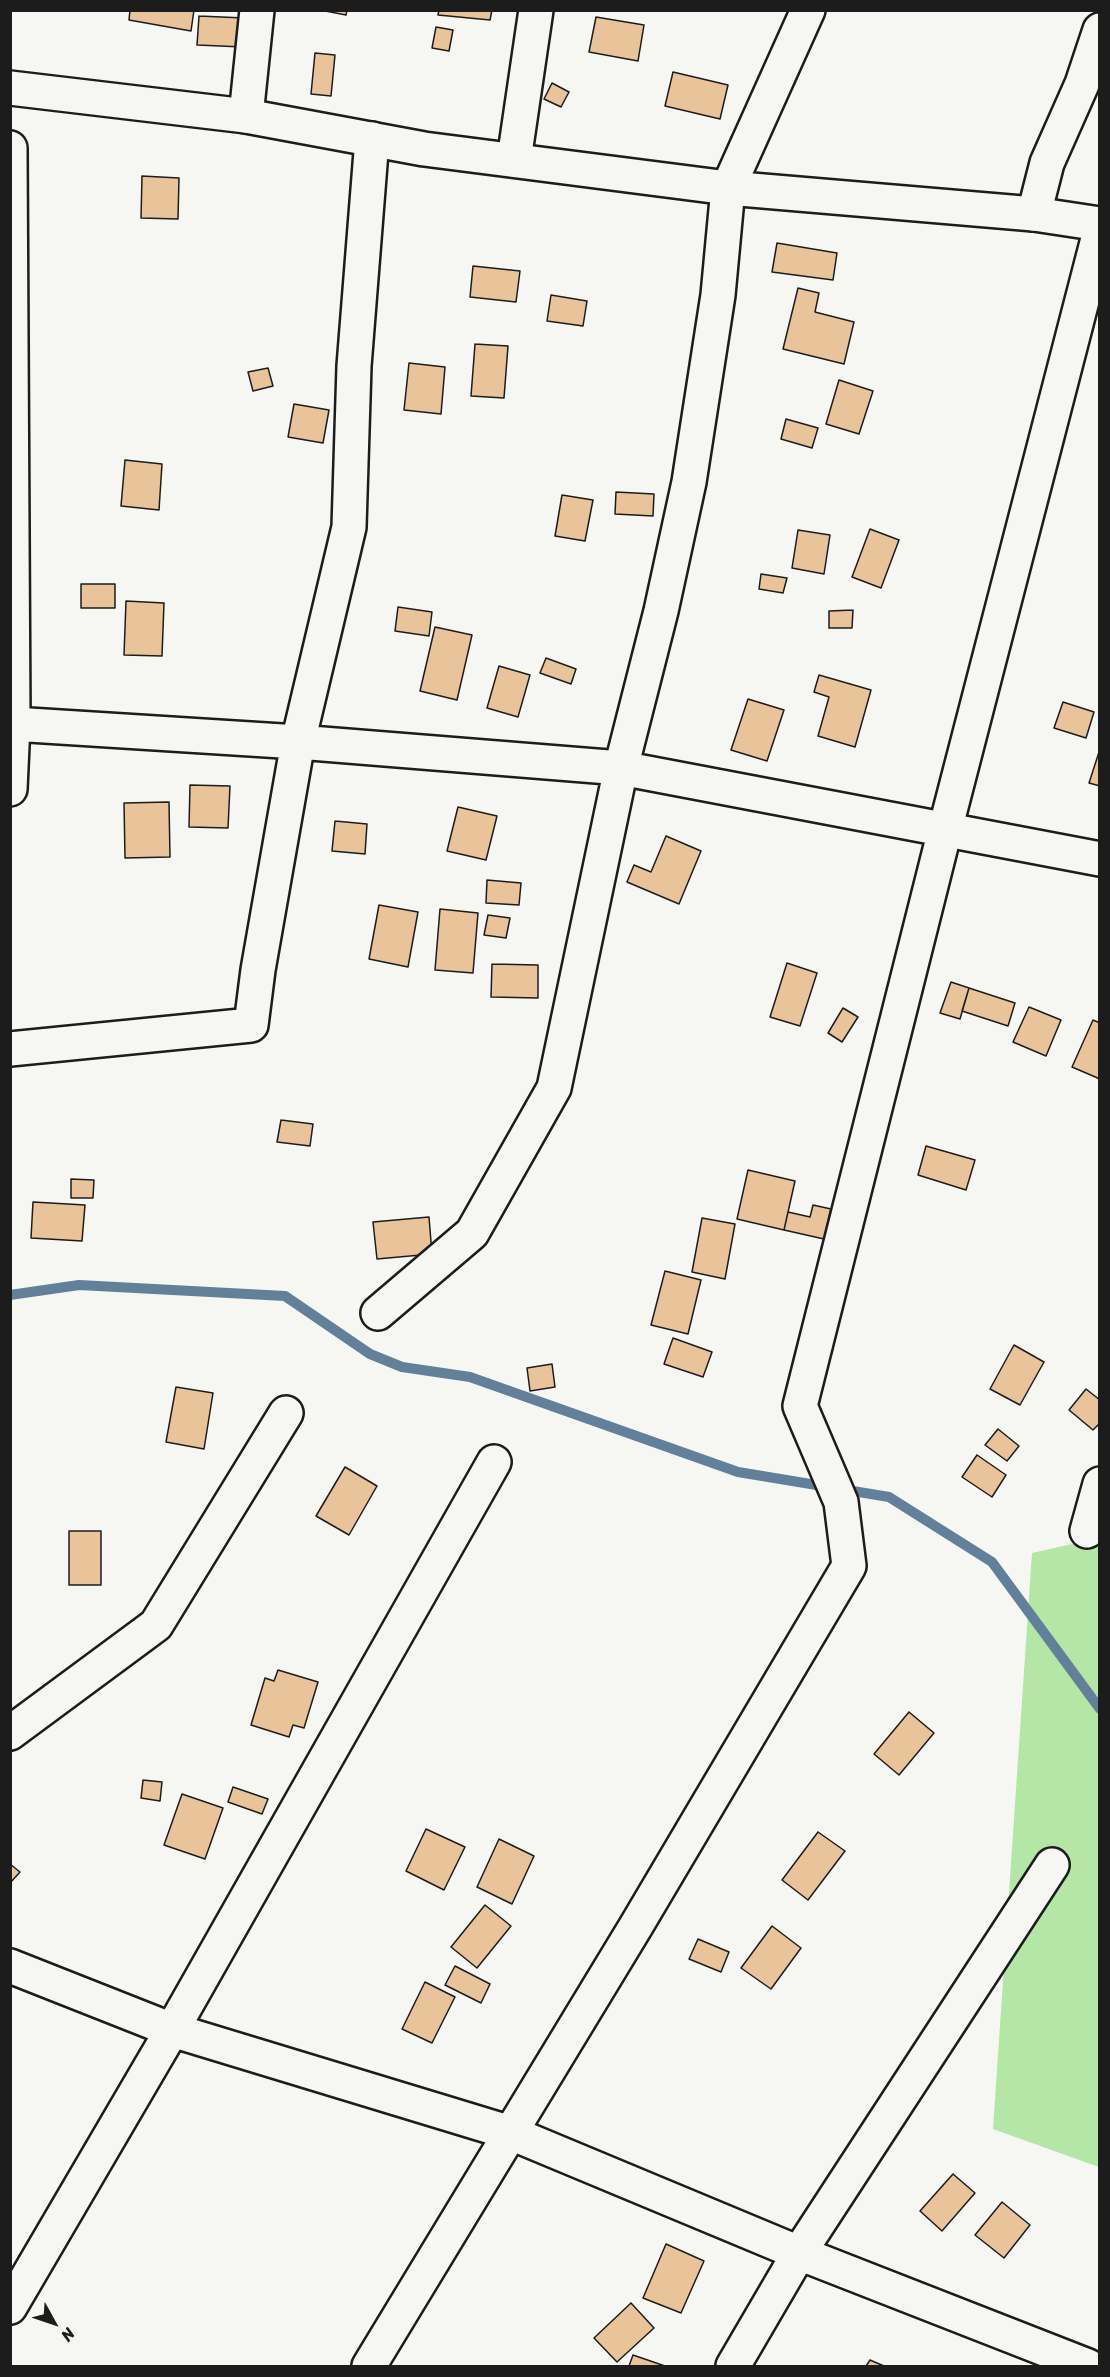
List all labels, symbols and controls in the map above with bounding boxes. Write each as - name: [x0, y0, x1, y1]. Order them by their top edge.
- north arrow: [24, 2293, 84, 2353]
- text: N: [53, 2321, 83, 2348]

